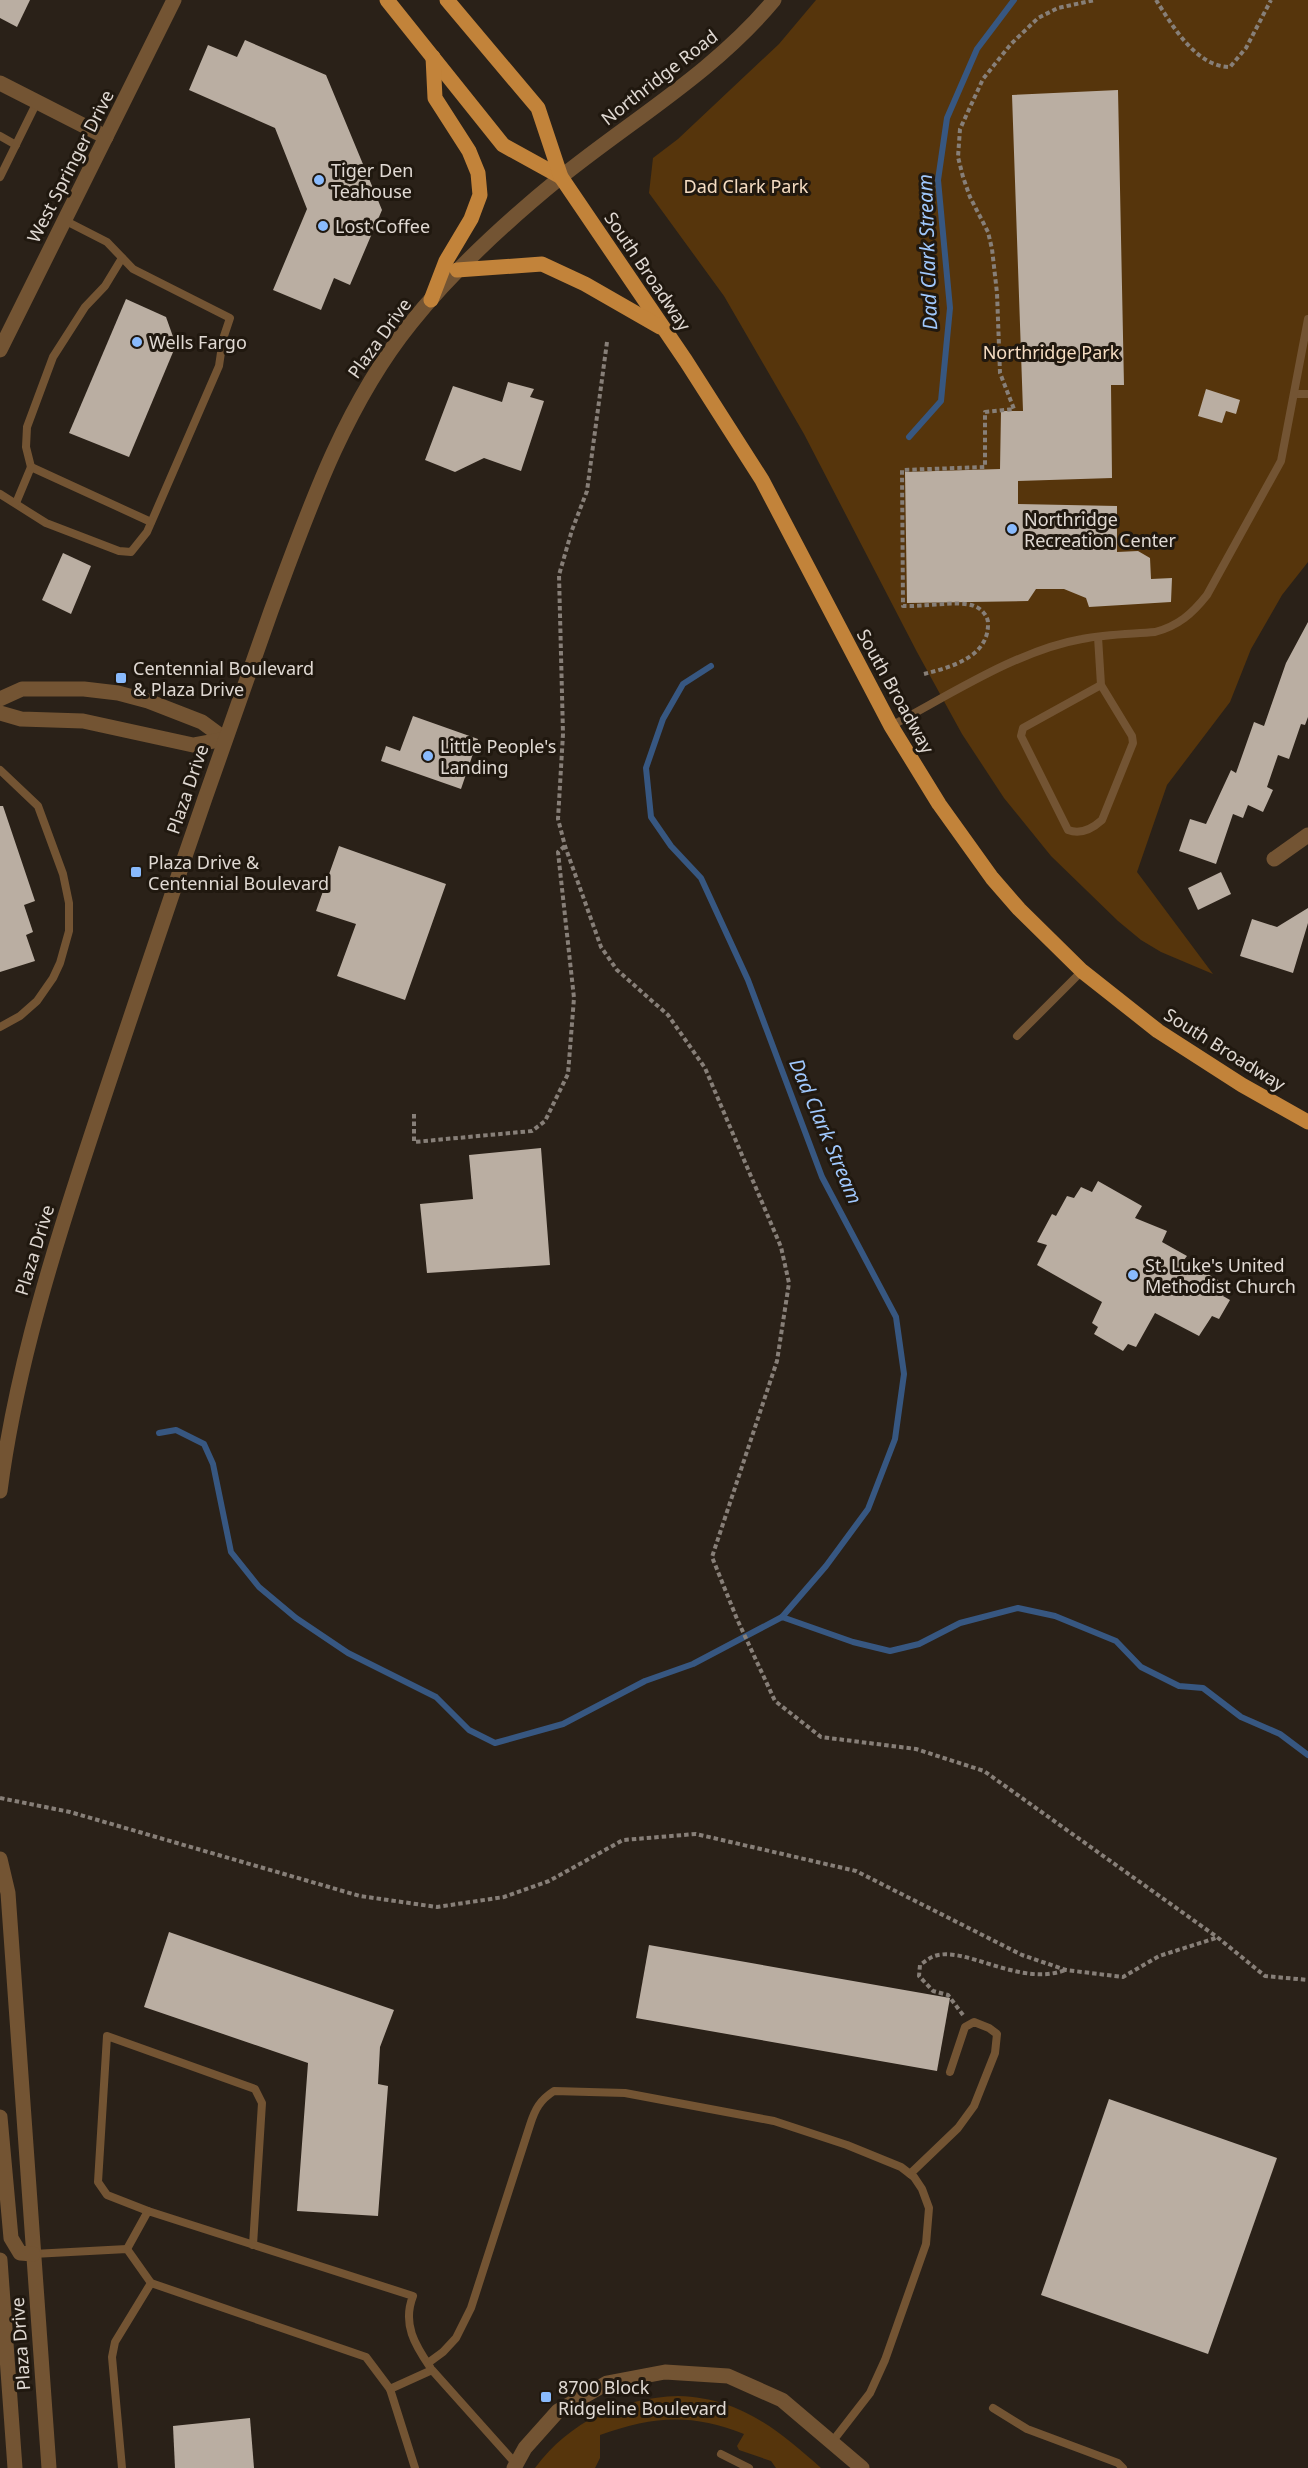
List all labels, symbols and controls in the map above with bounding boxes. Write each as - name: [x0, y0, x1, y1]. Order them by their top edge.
- street label: Northridge Road: [596, 24, 722, 130]
- street label: West Springer Drive: [21, 86, 119, 246]
- place label: Tiger Den Teahouse: [331, 158, 413, 203]
- marker: Tiger Den Teahouse: [312, 173, 326, 187]
- park label: Dad Clark Park: [684, 174, 809, 198]
- water label: Dad Clark Stream: [911, 174, 943, 330]
- street label: South Broadway: [599, 207, 697, 336]
- place label: Lost Coffee: [335, 214, 430, 238]
- marker: Lost Coffee: [316, 219, 330, 233]
- street label: Plaza Drive: [342, 293, 416, 383]
- place label: Wells Fargo: [149, 330, 247, 354]
- marker: Wells Fargo: [130, 335, 144, 349]
- park label: Northridge Park: [983, 340, 1120, 364]
- place label: Northridge Recreation Center: [1024, 507, 1176, 552]
- marker: Northridge Recreation Center: [1005, 522, 1019, 536]
- street label: South Broadway: [852, 625, 940, 758]
- place label: Centennial Boulevard & Plaza Drive: [133, 656, 314, 701]
- marker: Centennial Boulevard & Plaza Drive: [114, 671, 128, 685]
- place label: Little People's Landing: [440, 734, 556, 779]
- street label: Plaza Drive: [160, 741, 214, 837]
- marker: Little People's Landing: [421, 749, 435, 763]
- place label: Plaza Drive & Centennial Boulevard: [148, 850, 329, 895]
- marker: Plaza Drive & Centennial Boulevard: [129, 865, 143, 879]
- street label: South Broadway: [1160, 1002, 1291, 1096]
- water label: Dad Clark Stream: [783, 1054, 869, 1208]
- street label: Plaza Drive: [9, 1202, 59, 1298]
- place label: St. Luke's United Methodist Church: [1145, 1253, 1296, 1298]
- marker: St. Luke's United Methodist Church: [1126, 1268, 1140, 1282]
- street label: Plaza Drive: [5, 2297, 35, 2391]
- place label: 8700 Block Ridgeline Boulevard: [558, 2375, 727, 2420]
- marker: 8700 Block Ridgeline Boulevard: [539, 2390, 553, 2404]

